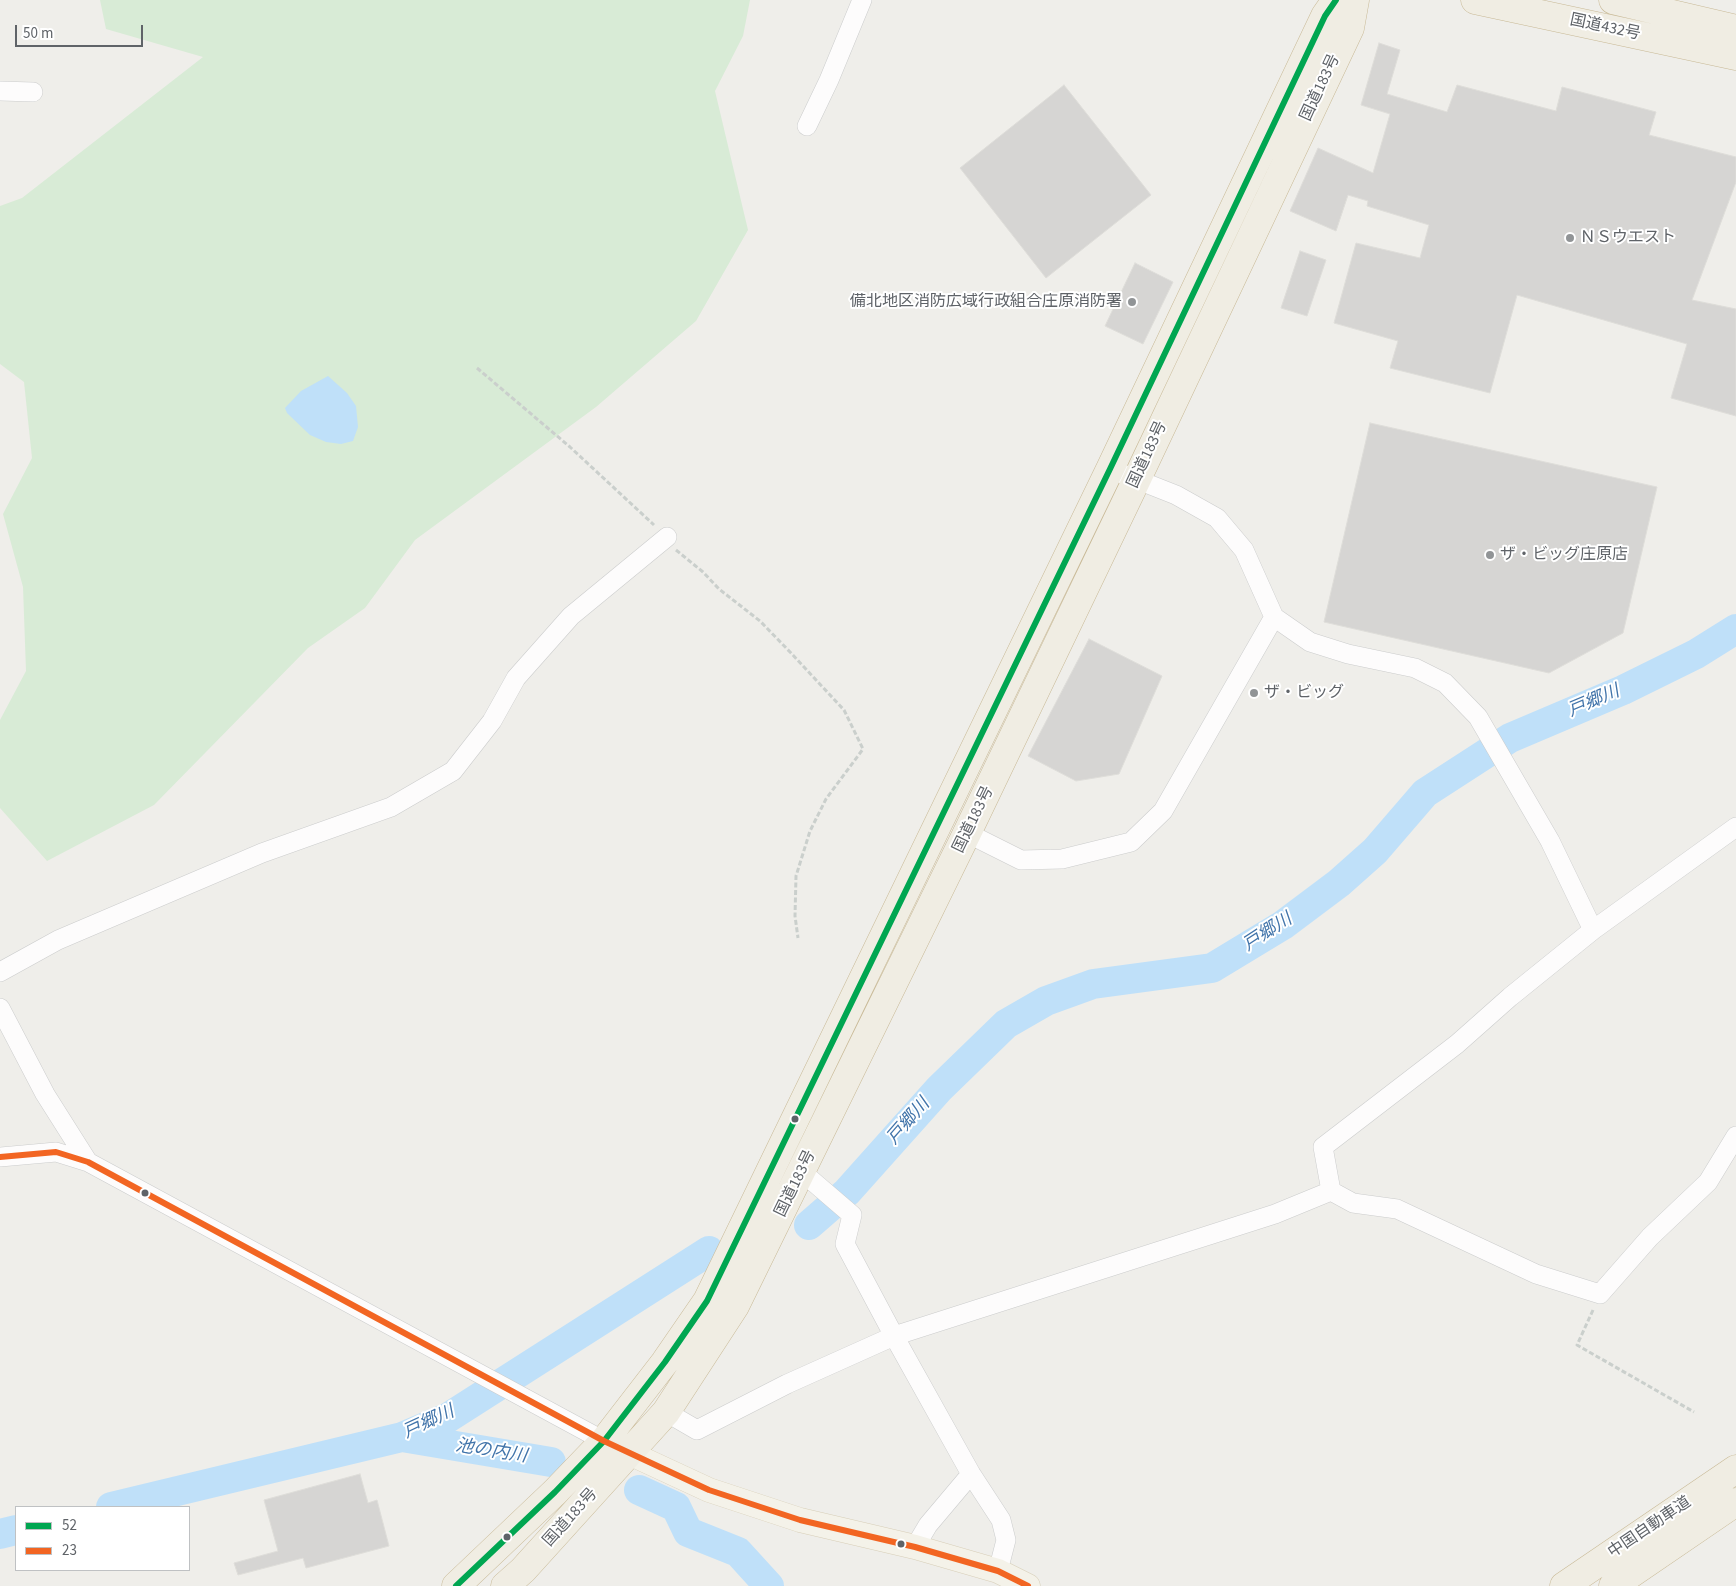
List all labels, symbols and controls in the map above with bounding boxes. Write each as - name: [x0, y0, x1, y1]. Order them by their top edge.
- street label: 国道432号: [1568, 11, 1642, 45]
- scale bar: [18, 15, 145, 47]
- text: 50 m: [23, 23, 53, 44]
- street label: 国道183号: [1297, 51, 1345, 125]
- place label: ＮＳウエスト: [1580, 228, 1676, 248]
- marker: ＮＳウエスト: [1564, 232, 1576, 244]
- place label: 備北地区消防広域行政組合庄原消防署: [850, 292, 1122, 312]
- marker: 備北地区消防広域行政組合庄原消防署: [1126, 296, 1138, 308]
- street label: 国道183号: [1124, 418, 1172, 492]
- place label: ザ・ビッグ庄原店: [1500, 545, 1628, 565]
- marker: ザ・ビッグ庄原店: [1484, 549, 1496, 561]
- water label: 戸郷川: [1565, 682, 1623, 722]
- place label: ザ・ビッグ: [1264, 683, 1344, 703]
- marker: ザ・ビッグ: [1248, 687, 1260, 699]
- street label: 国道183号: [950, 783, 998, 857]
- water label: 戸郷川: [1239, 909, 1297, 957]
- water label: 戸郷川: [883, 1095, 935, 1149]
- unlabelled marker: [790, 1114, 800, 1124]
- street label: 国道183号: [772, 1147, 820, 1221]
- unlabelled marker: [140, 1188, 150, 1198]
- water label: 戸郷川: [400, 1402, 458, 1444]
- water label: 池の内川: [454, 1436, 528, 1468]
- street label: 国道183号: [540, 1485, 602, 1551]
- street label: 中国自動車道: [1605, 1493, 1695, 1563]
- legend: [15, 1506, 190, 1571]
- text: 52: [62, 1515, 77, 1536]
- unlabelled marker: [502, 1532, 512, 1542]
- unlabelled marker: [896, 1539, 906, 1549]
- text: 23: [62, 1540, 77, 1561]

